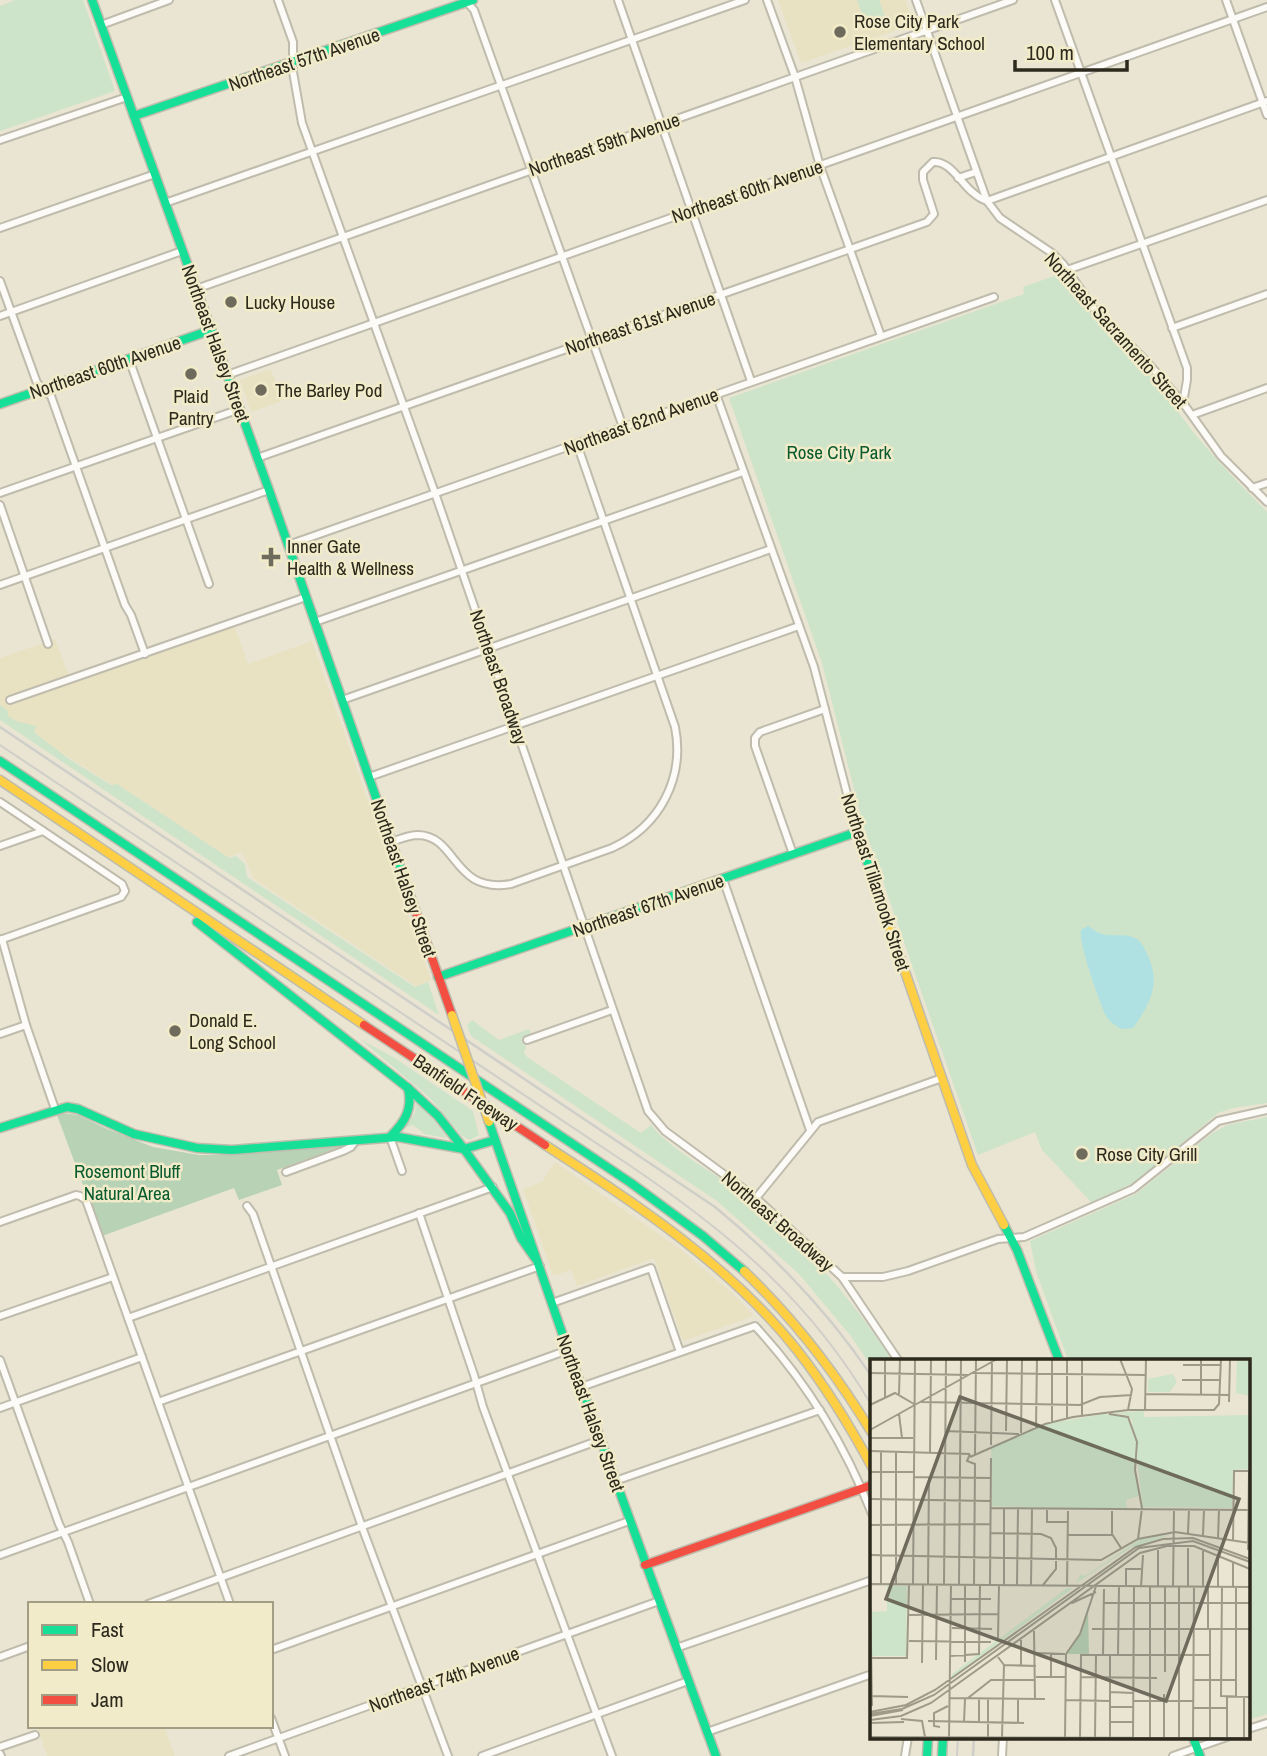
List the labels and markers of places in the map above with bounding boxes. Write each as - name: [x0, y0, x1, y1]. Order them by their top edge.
- place label: Rose City Park Elementary School: [854, 8, 985, 56]
- marker: Rose City Park Elementary School: [832, 24, 848, 40]
- place label: Lucky House: [245, 289, 335, 315]
- marker: Lucky House: [223, 294, 239, 310]
- marker: Plaid Pantry: [183, 366, 199, 382]
- place label: The Barley Pod: [275, 377, 382, 403]
- marker: The Barley Pod: [253, 382, 269, 398]
- place label: Plaid Pantry: [168, 383, 214, 431]
- place label: Inner Gate Health & Wellness: [287, 533, 414, 581]
- marker: Inner Gate Health & Wellness: [261, 547, 281, 567]
- place label: Donald E. Long School: [189, 1007, 276, 1055]
- marker: Donald E. Long School: [167, 1023, 183, 1039]
- place label: Rose City Grill: [1096, 1141, 1197, 1167]
- marker: Rose City Grill: [1074, 1146, 1090, 1162]

